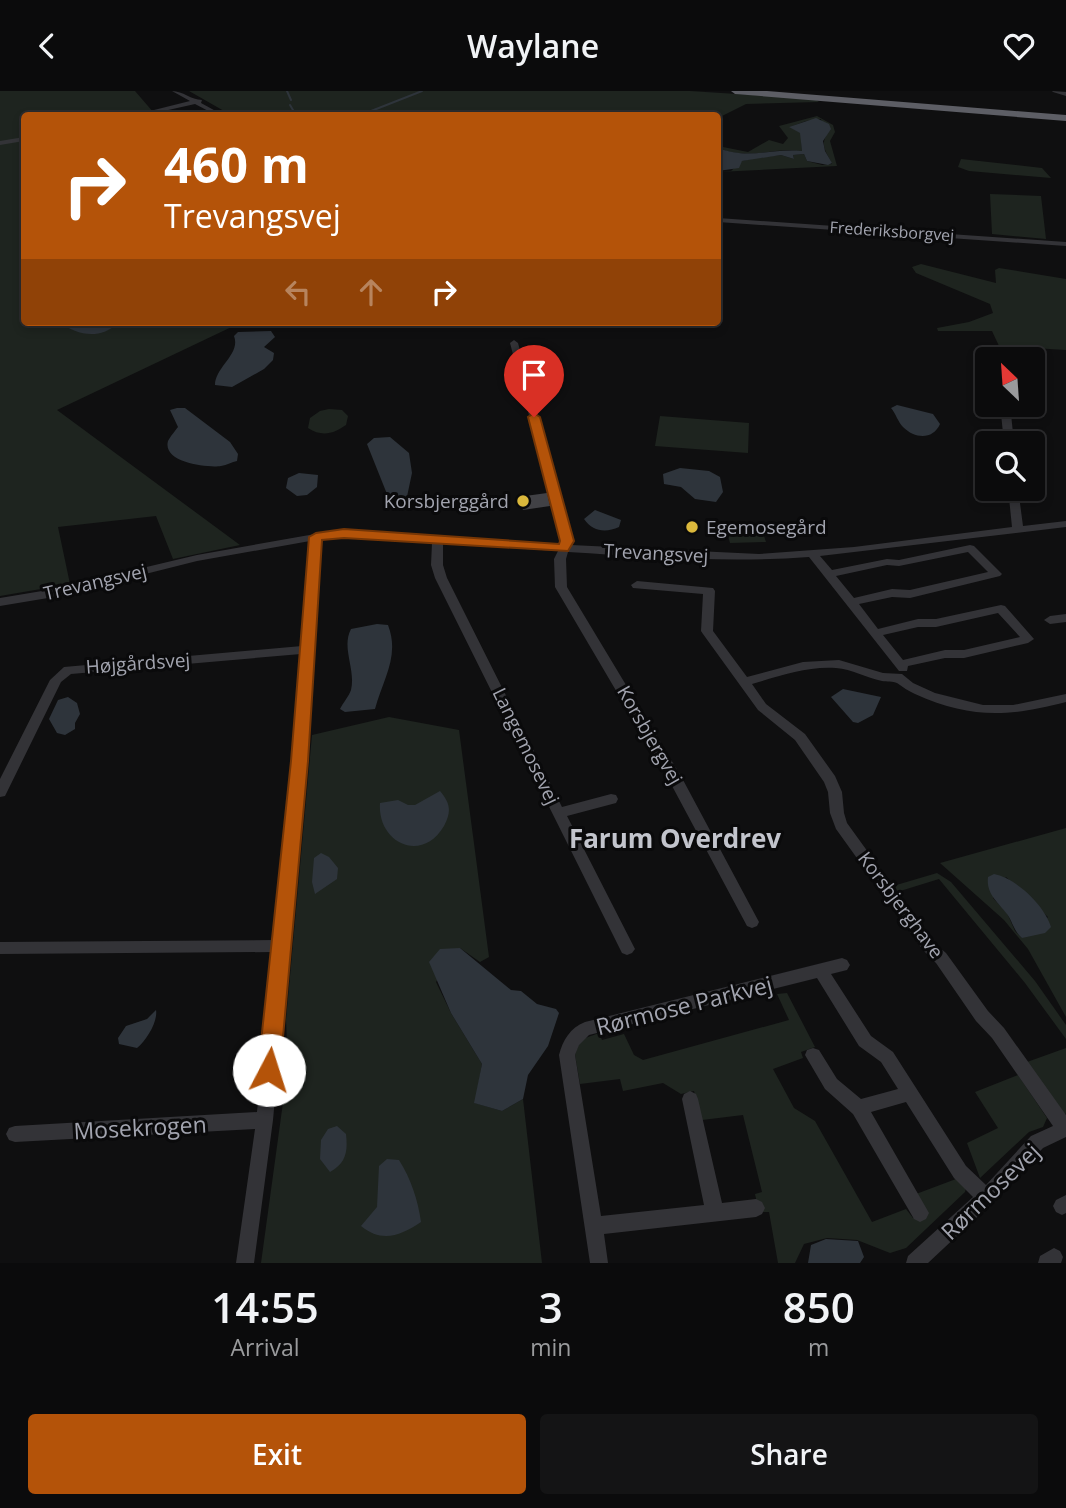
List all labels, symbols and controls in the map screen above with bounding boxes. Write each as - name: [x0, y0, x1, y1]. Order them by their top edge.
- text: Waylane: [467, 24, 599, 67]
- icon: back: [28, 27, 66, 65]
- icon: heart: [1000, 27, 1038, 65]
- text: 460 m: [164, 131, 309, 197]
- icon: right: [49, 140, 140, 231]
- text: Trevangsvej: [164, 194, 341, 237]
- street label: Frederiksborgvej: [829, 216, 955, 246]
- icon: left: [279, 273, 317, 311]
- icon: ahead: [352, 273, 390, 311]
- icon: right: [425, 273, 463, 311]
- pin: [504, 345, 564, 417]
- north arrow: [975, 347, 1045, 417]
- map controls: [975, 347, 1045, 501]
- icon: arrive: [515, 356, 553, 394]
- button: search: [975, 431, 1045, 501]
- place label: Korsbjerggård: [384, 488, 509, 514]
- marker: Korsbjerggård: [515, 493, 531, 509]
- place label: Egemosegård: [706, 514, 827, 540]
- marker: Egemosegård: [684, 519, 700, 535]
- street label: Trevangsvej: [603, 537, 709, 569]
- street label: Trevangsvej: [41, 558, 149, 606]
- street label: Højgårdsvej: [85, 646, 191, 680]
- street label: Korsbjergvej: [611, 681, 689, 789]
- street label: Langemosevej: [487, 683, 565, 809]
- district label: Farum Overdrev: [569, 820, 781, 856]
- street label: Korsbjerghave: [852, 846, 950, 964]
- street label: Rørmose Parkvej: [592, 968, 776, 1042]
- position arrow: [232, 1033, 306, 1107]
- street label: Mosekrogen: [73, 1108, 207, 1146]
- street label: Rørmosevej: [933, 1135, 1047, 1247]
- text: 14:55: [211, 1278, 319, 1335]
- text: 3: [539, 1278, 563, 1335]
- text: 850: [783, 1278, 855, 1335]
- text: Arrival: [230, 1331, 300, 1363]
- text: min: [530, 1331, 571, 1363]
- text: m: [808, 1331, 829, 1363]
- button: Exit: [28, 1414, 526, 1494]
- button: Share: [540, 1414, 1038, 1494]

